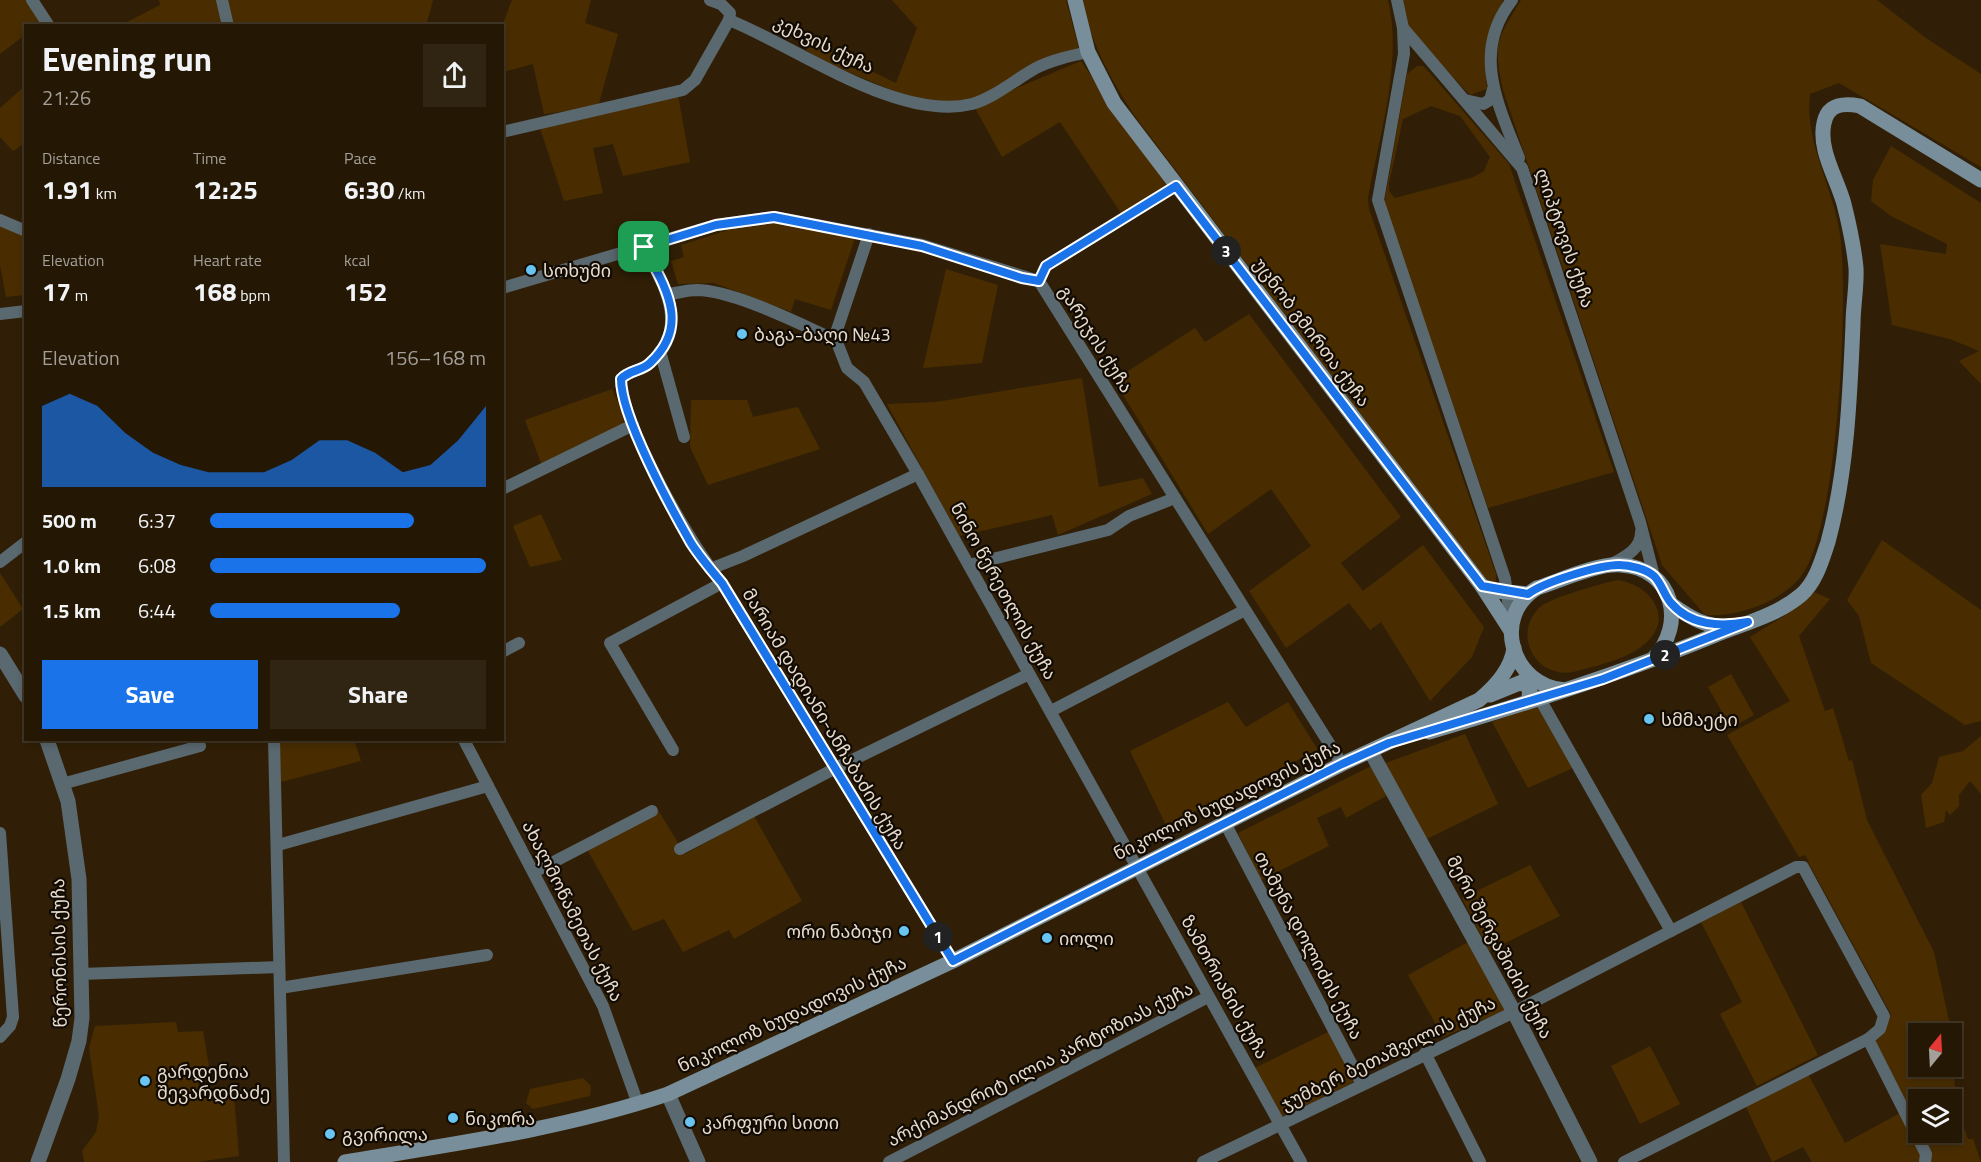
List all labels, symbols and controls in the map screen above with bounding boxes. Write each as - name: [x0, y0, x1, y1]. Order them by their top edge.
- street label: კეხვის ქუჩა: [769, 8, 879, 80]
- text: Evening run: [42, 34, 212, 84]
- button: share: [423, 44, 486, 107]
- text: 21:26: [42, 82, 91, 113]
- text: Distance: [42, 146, 100, 170]
- text: Time: [193, 146, 226, 170]
- text: Pace: [344, 146, 376, 170]
- street label: ლიპტოვის ქუჩა: [1528, 165, 1602, 311]
- text: 1.91: [42, 170, 92, 209]
- text: 12:25: [193, 170, 258, 209]
- text: 6:30: [344, 170, 394, 209]
- text: km: [92, 181, 117, 205]
- text: /km: [394, 181, 426, 205]
- pin: [618, 221, 669, 272]
- icon: arrive: [627, 230, 660, 263]
- pin: 3: [1211, 236, 1241, 266]
- text: 3: [1222, 239, 1230, 263]
- text: Elevation: [42, 248, 104, 272]
- text: Heart rate: [193, 248, 262, 272]
- text: kcal: [344, 248, 370, 272]
- street label: უცნობ გმირთა ქუჩა: [1247, 252, 1377, 412]
- place label: სოხუმი: [543, 257, 611, 284]
- marker: სოხუმი: [524, 263, 538, 277]
- text: 17: [42, 272, 71, 311]
- text: 168: [193, 272, 237, 311]
- text: 152: [344, 272, 388, 311]
- street label: გარეჯის ქუჩა: [1052, 280, 1140, 398]
- text: m: [71, 283, 88, 307]
- text: bpm: [237, 283, 270, 307]
- place label: ბაგა-ბაღი №43: [754, 321, 891, 348]
- marker: ბაგა-ბაღი №43: [735, 327, 749, 341]
- text: Elevation: [42, 342, 120, 373]
- text: 156–168 m: [385, 342, 486, 373]
- street label: ნინო წერეთლის ქუჩა: [944, 497, 1064, 685]
- text: 500 m: [42, 505, 97, 536]
- text: 6:37: [138, 505, 176, 536]
- text: 1.0 km: [42, 550, 101, 581]
- text: 6:08: [138, 550, 176, 581]
- street label: მარიამ დადიანი-ანჩაბაძის ქუჩა: [736, 583, 914, 855]
- text: 1.5 km: [42, 595, 101, 626]
- text: 6:44: [138, 595, 176, 626]
- pin: 2: [1650, 640, 1680, 670]
- text: 2: [1661, 643, 1669, 667]
- button: Save: [42, 660, 258, 729]
- button: Share: [270, 660, 486, 729]
- place label: სმმაეტი: [1661, 706, 1738, 733]
- marker: სმმაეტი: [1642, 712, 1656, 726]
- street label: ნიკოლოზ ხუდადოვის ქუჩა: [1109, 733, 1345, 867]
- street label: ახალმოწამეთას ქუჩა: [516, 816, 630, 1006]
- street label: თამუნა დოლიძის ქუჩა: [1248, 846, 1370, 1044]
- street label: მერი შერვაშიძის ქუჩა: [1440, 850, 1560, 1044]
- street label: წერონისის ქუჩა: [44, 878, 74, 1028]
- street label: ზამთრიანის ქუჩა: [1174, 910, 1276, 1064]
- place label: ორი ნაბიჯი: [786, 918, 892, 945]
- pin: 1: [923, 922, 953, 952]
- marker: ორი ნაბიჯი: [897, 924, 911, 938]
- text: 1: [934, 925, 942, 949]
- place label: იოლი: [1059, 925, 1114, 952]
- marker: იოლი: [1040, 931, 1054, 945]
- street label: ნიკოლოზ ხუდადოვის ქუჩა: [673, 949, 911, 1079]
- street label: არქიმანდრიტ ილია კარტოზიას ქუჩა: [882, 975, 1198, 1153]
- street label: ჯუმბერ ბეთაშვილის ქუჩა: [1276, 989, 1500, 1117]
- north arrow: [1908, 1023, 1962, 1077]
- map controls: [1908, 1023, 1962, 1143]
- place label: გარდენია შევარდნაძე: [157, 1058, 270, 1106]
- marker: გარდენია შევარდნაძე: [138, 1074, 152, 1088]
- button: layers: [1908, 1089, 1962, 1143]
- place label: ნიკორა: [465, 1105, 535, 1132]
- place label: კარფური სითი: [702, 1109, 839, 1136]
- marker: ნიკორა: [446, 1111, 460, 1125]
- marker: კარფური სითი: [683, 1115, 697, 1129]
- place label: გვირილა: [342, 1121, 428, 1148]
- marker: გვირილა: [323, 1127, 337, 1141]

